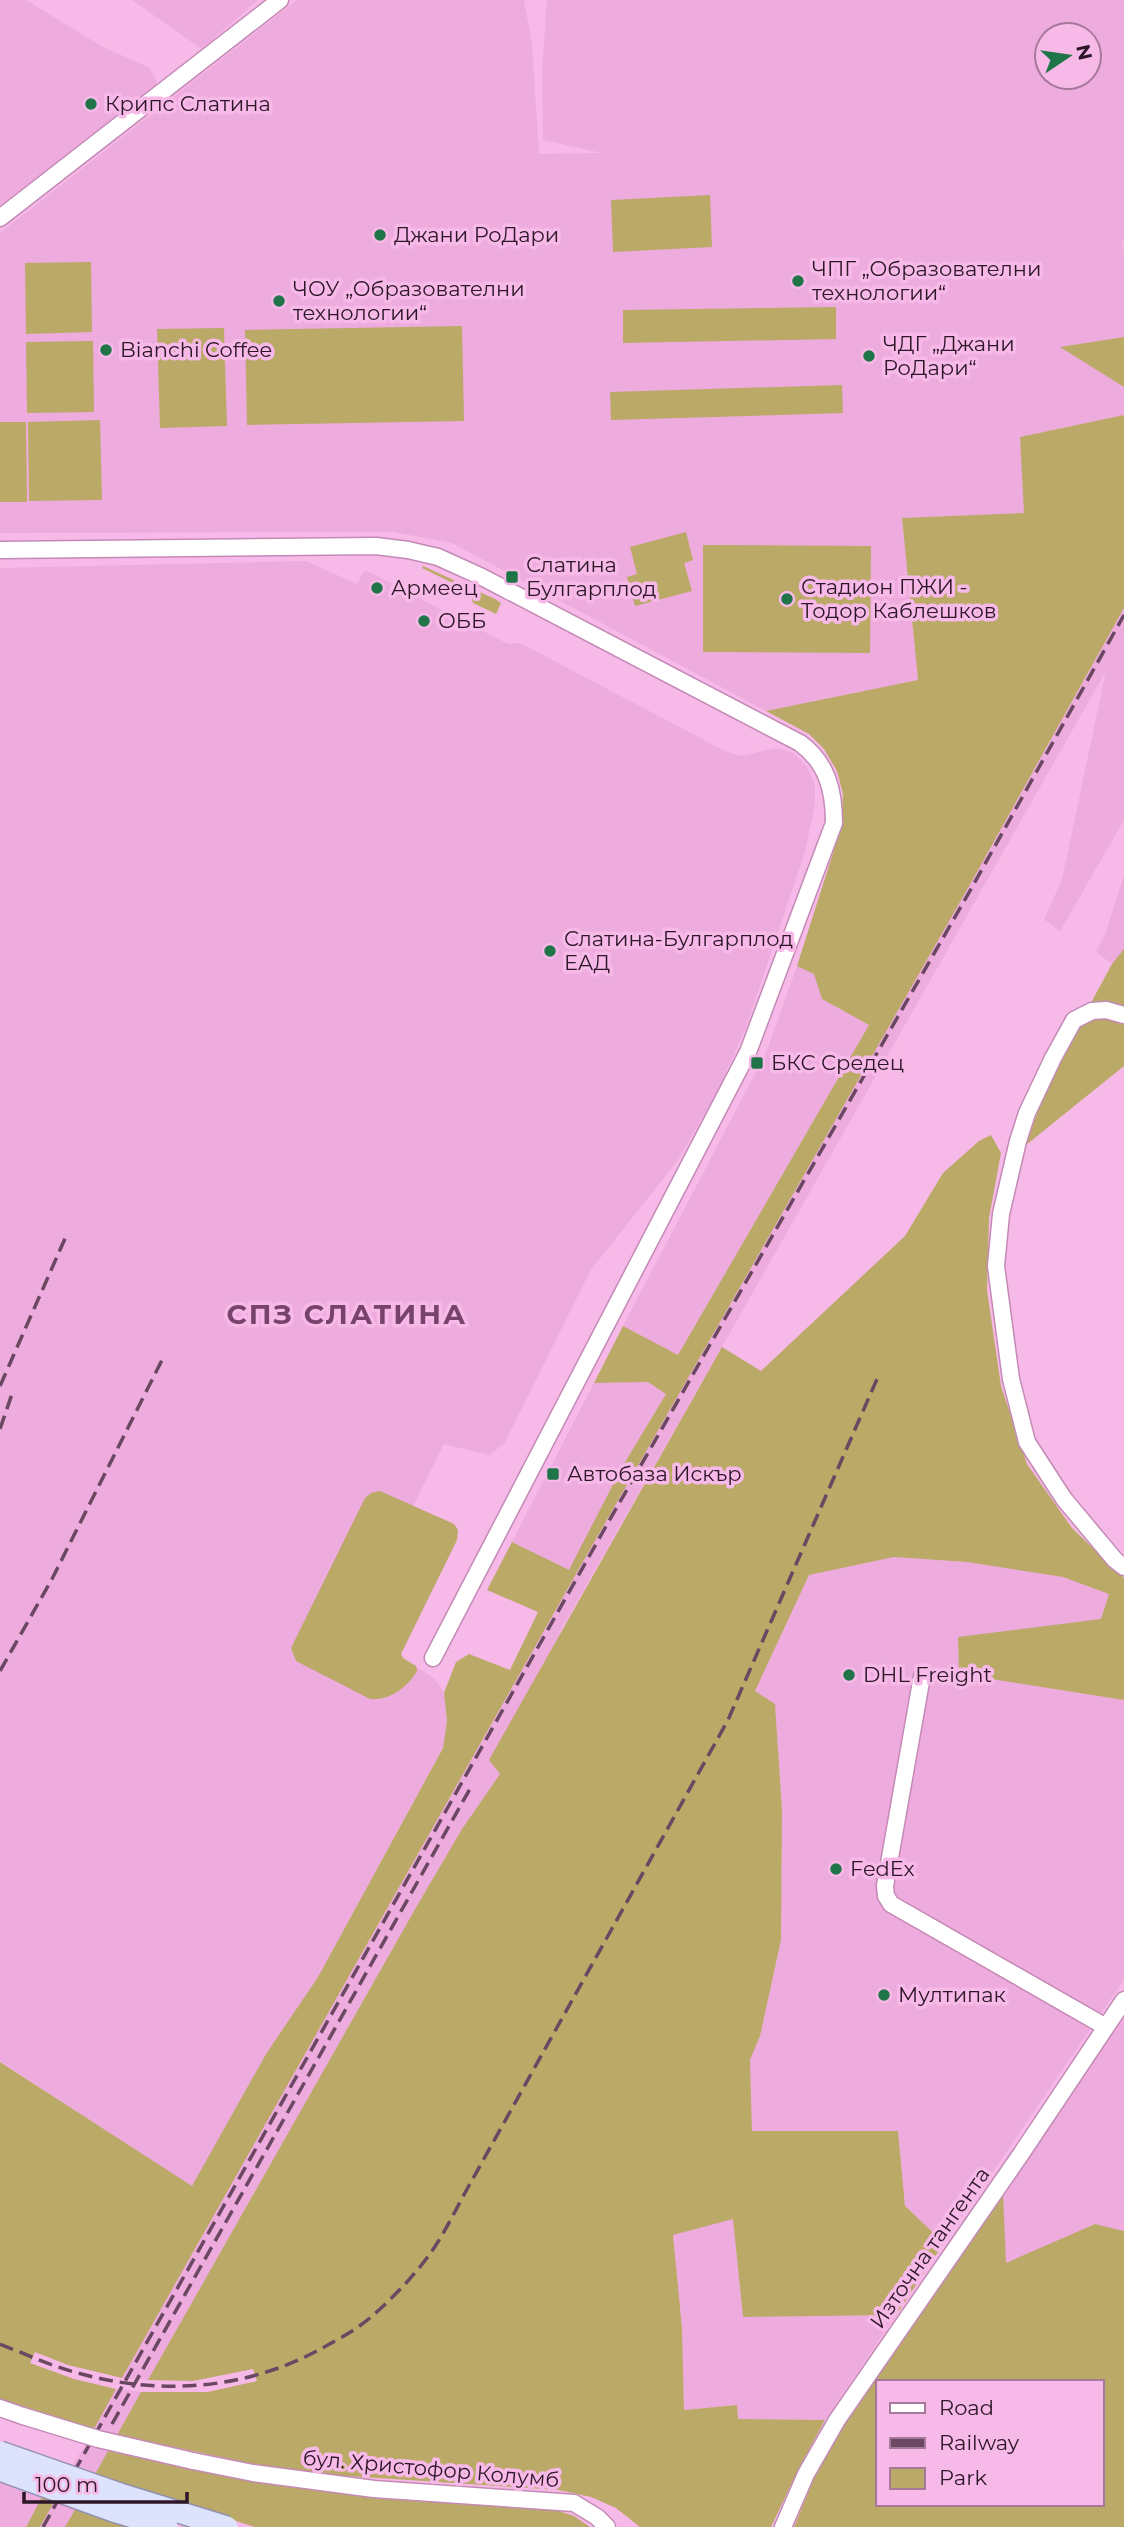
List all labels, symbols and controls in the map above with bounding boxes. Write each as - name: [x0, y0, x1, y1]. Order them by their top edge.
- north arrow: [1033, 21, 1103, 91]
- text: N: [1071, 42, 1097, 62]
- place label: Крипс Слатина: [105, 91, 271, 116]
- marker: Крипс Слатина: [83, 96, 99, 112]
- place label: Джани РоДари: [394, 222, 559, 247]
- marker: Джани РоДари: [372, 227, 388, 243]
- place label: ЧПГ „Образователни технологии“: [812, 256, 1041, 305]
- marker: ЧПГ „Образователни технологии“: [790, 273, 806, 289]
- place label: ЧОУ „Образователни технологии“: [293, 276, 525, 325]
- marker: ЧОУ „Образователни технологии“: [271, 293, 287, 309]
- place label: ЧДГ „Джани РоДари“: [883, 331, 1015, 380]
- place label: Bianchi Coffee: [120, 337, 272, 362]
- marker: Bianchi Coffee: [98, 342, 114, 358]
- marker: ЧДГ „Джани РоДари“: [861, 348, 877, 364]
- place label: Слатина Булгарплод: [526, 552, 656, 601]
- marker: Слатина Булгарплод: [504, 569, 520, 585]
- place label: Стадион ПЖИ - Тодор Каблешков: [801, 574, 997, 623]
- place label: Армеец: [391, 575, 478, 600]
- marker: Армеец: [369, 580, 385, 596]
- marker: Стадион ПЖИ - Тодор Каблешков: [779, 591, 795, 607]
- place label: ОББ: [438, 608, 486, 633]
- marker: ОББ: [416, 613, 432, 629]
- place label: Слатина-Булгарплод ЕАД: [564, 926, 793, 975]
- marker: Слатина-Булгарплод ЕАД: [542, 943, 558, 959]
- place label: БКС Средец: [771, 1050, 904, 1075]
- marker: БКС Средец: [749, 1055, 765, 1071]
- district label: СПЗ СЛАТИНА: [227, 1297, 467, 1331]
- place label: Автобаза Искър: [567, 1461, 742, 1486]
- marker: Автобаза Искър: [545, 1466, 561, 1482]
- place label: DHL Freight: [863, 1662, 992, 1687]
- marker: DHL Freight: [841, 1667, 857, 1683]
- place label: FedEx: [850, 1856, 915, 1881]
- marker: FedEx: [828, 1861, 844, 1877]
- place label: Мултипак: [898, 1982, 1006, 2007]
- marker: Мултипак: [876, 1987, 892, 2003]
- street label: Източна тангента: [865, 2162, 995, 2333]
- legend: [876, 2380, 1103, 2506]
- text: Road: [939, 2395, 994, 2420]
- text: Railway: [939, 2430, 1020, 2455]
- street label: бул. Христофор Колумб: [302, 2445, 560, 2492]
- scale bar: [24, 2460, 187, 2504]
- text: Park: [939, 2465, 987, 2490]
- text: 100 m: [35, 2472, 98, 2497]

